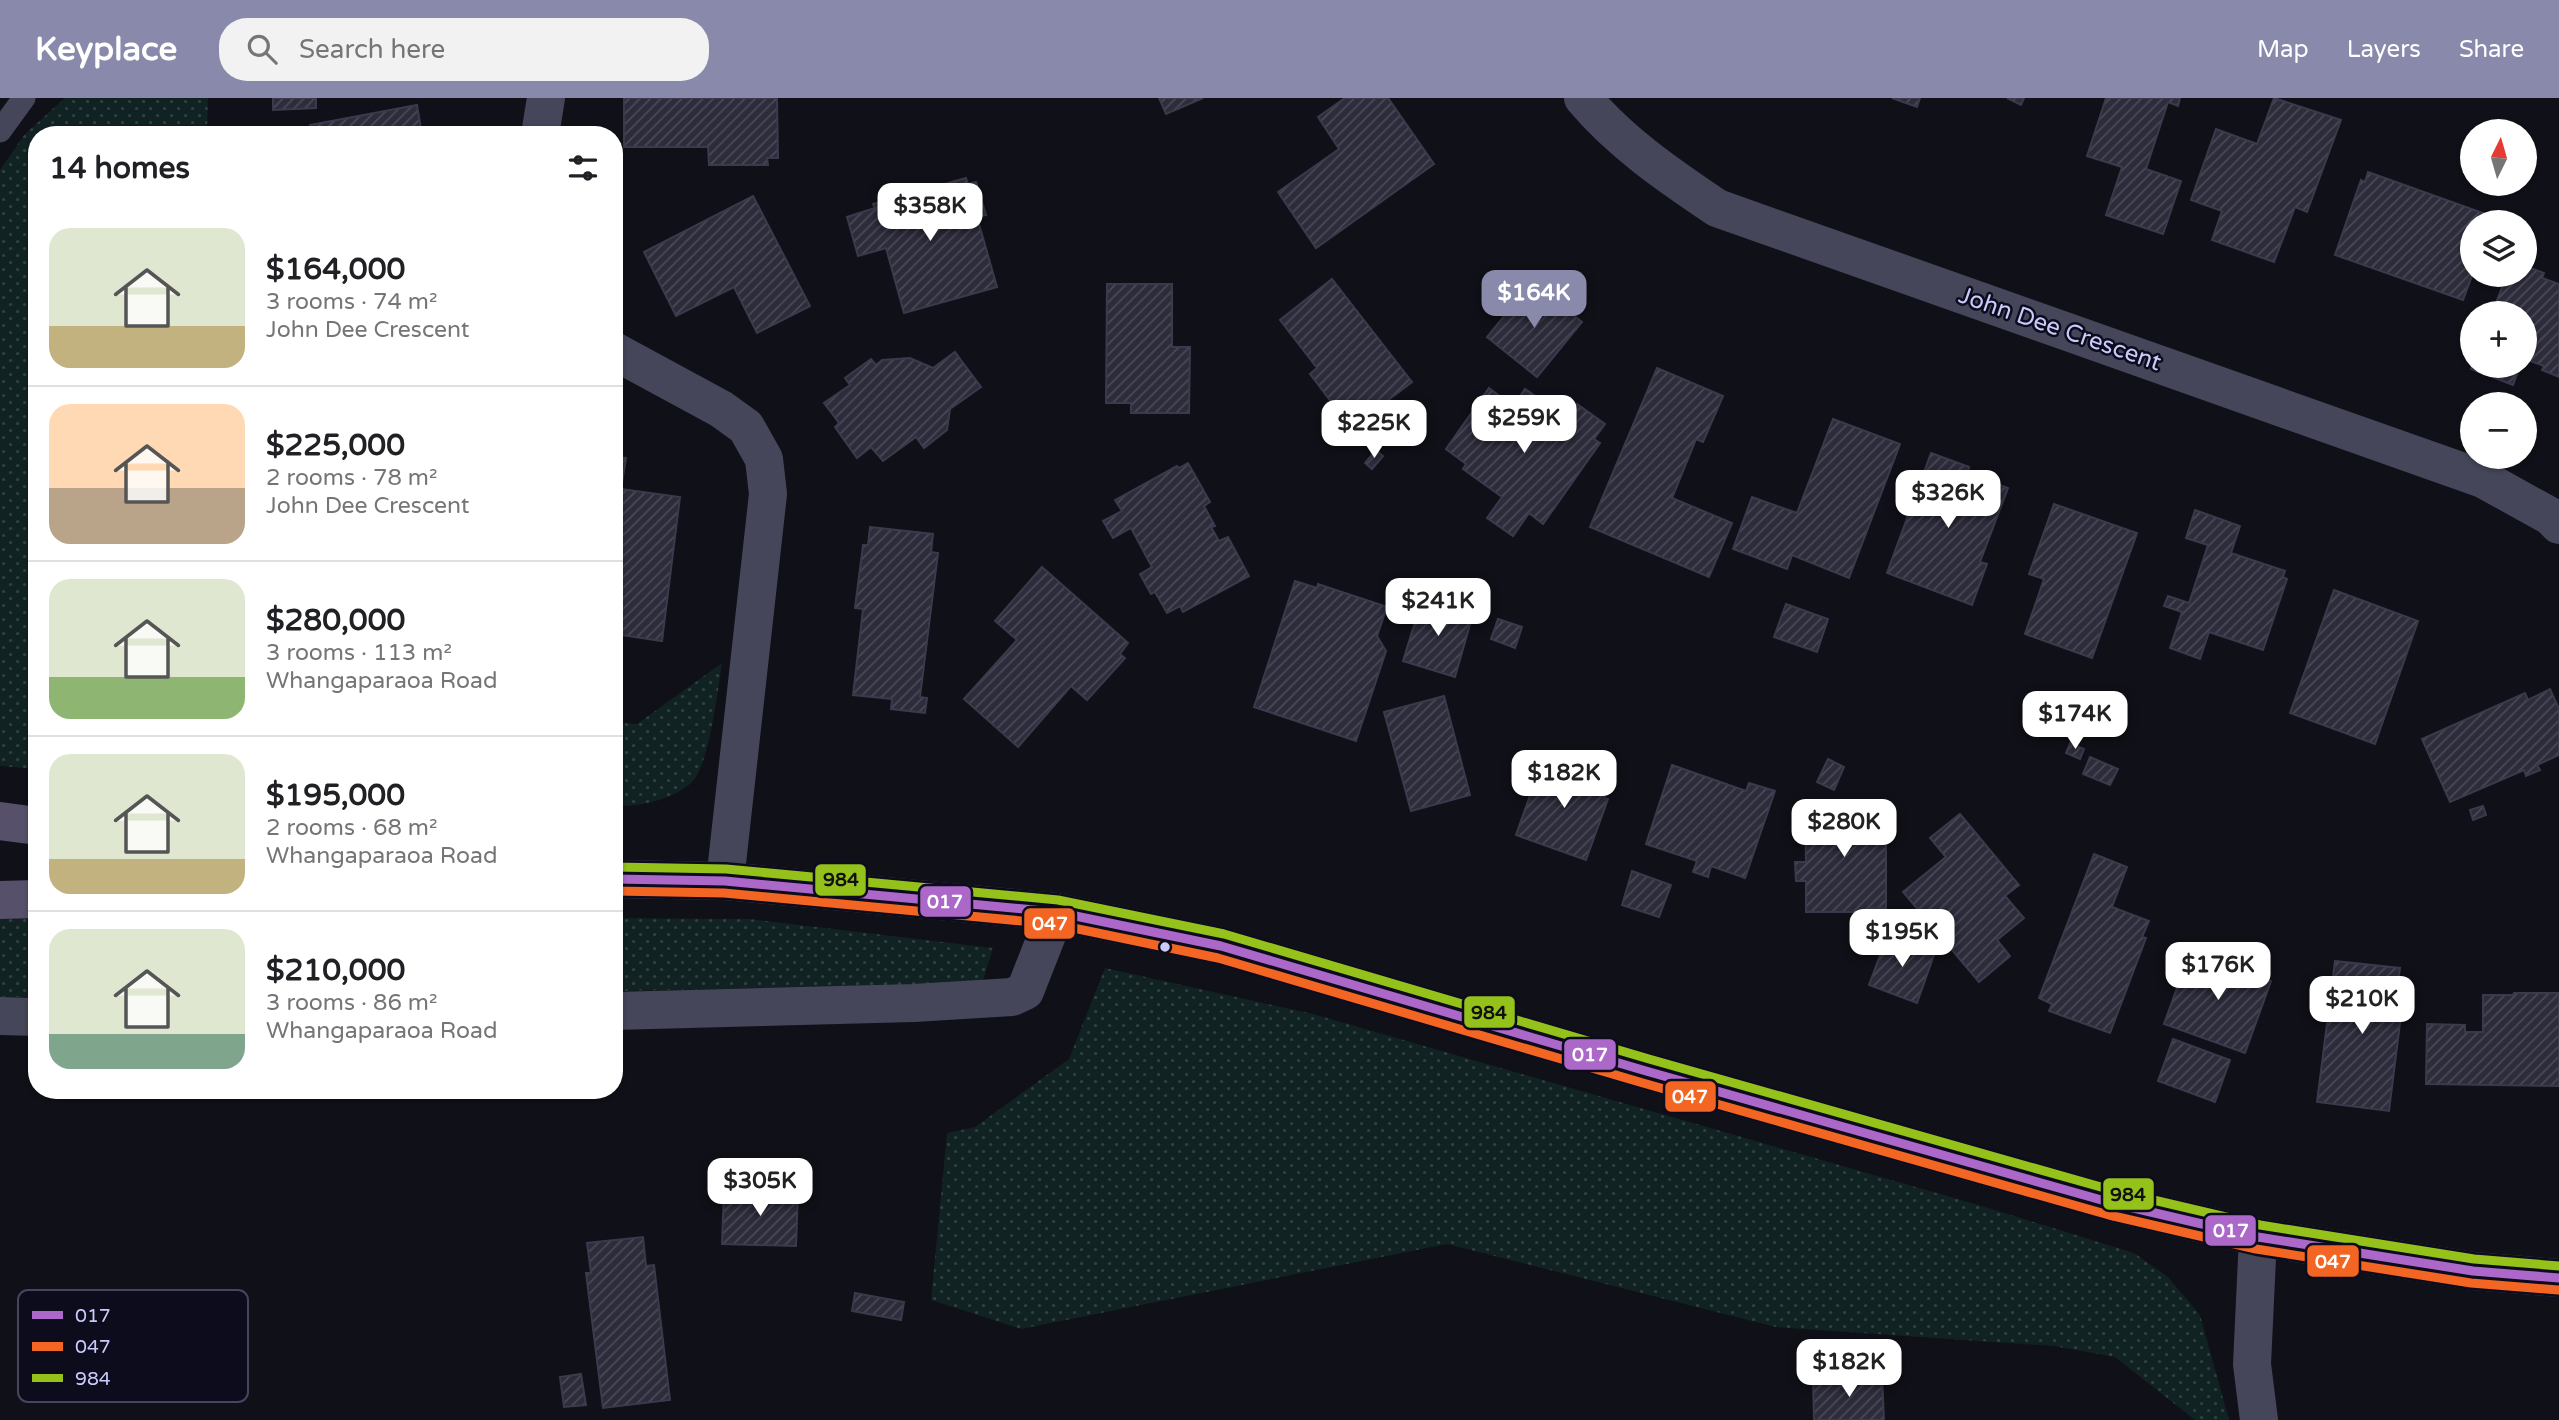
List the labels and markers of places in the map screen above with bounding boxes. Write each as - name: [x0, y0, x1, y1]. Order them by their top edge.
- pin: $358K: [881, 184, 979, 243]
- pin: $164K: [1485, 271, 1583, 330]
- pin: $259K: [1475, 396, 1573, 455]
- pin: $225K: [1325, 400, 1423, 460]
- pin: $326K: [1899, 470, 1997, 530]
- pin: $241K: [1389, 578, 1487, 638]
- pin: $174K: [2026, 692, 2124, 751]
- pin: $182K: [1515, 750, 1613, 810]
- pin: $280K: [1795, 800, 1893, 859]
- pin: $195K: [1853, 910, 1951, 969]
- unlabelled marker: [1158, 940, 1172, 954]
- pin: $176K: [2169, 942, 2267, 1002]
- pin: $210K: [2313, 976, 2411, 1036]
- pin: $305K: [711, 1158, 809, 1218]
- pin: $182K: [1800, 1340, 1898, 1399]

